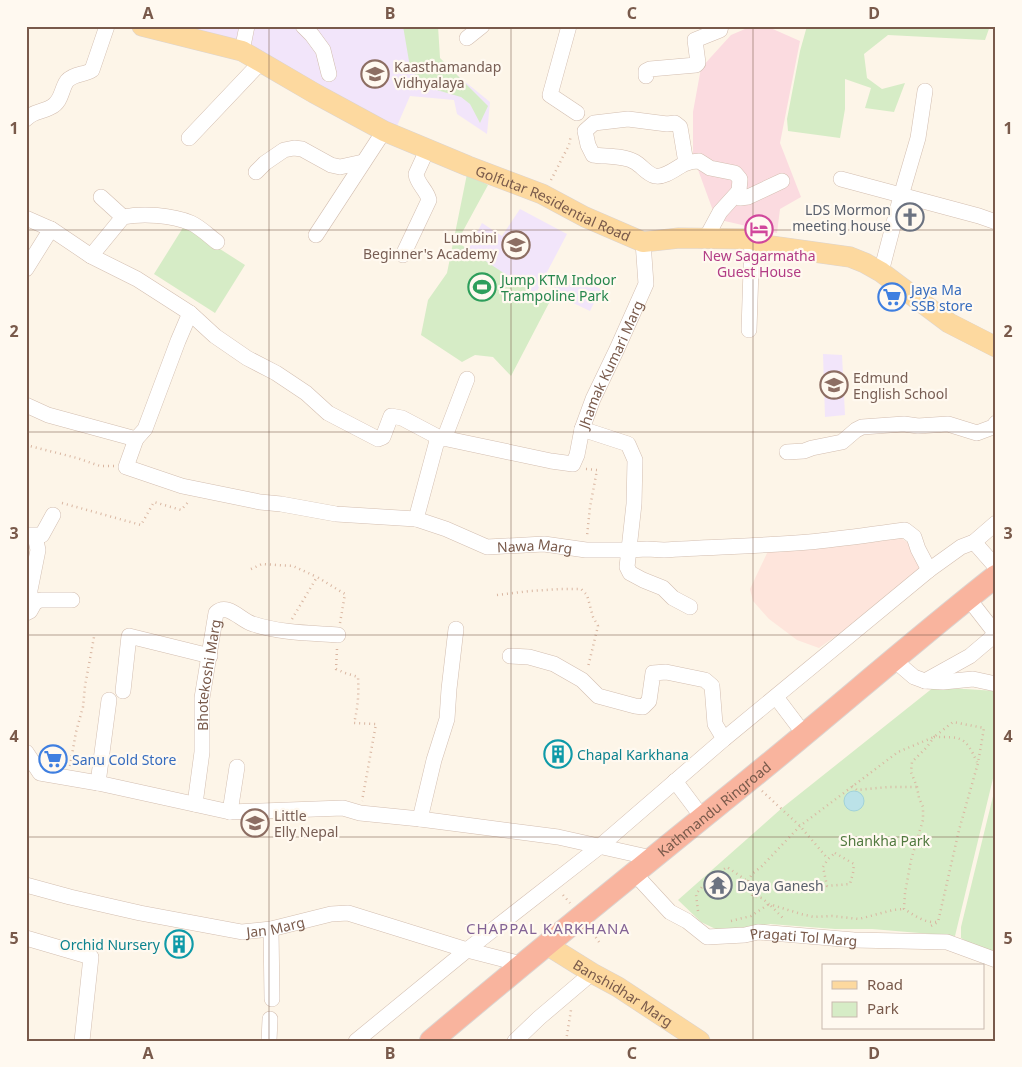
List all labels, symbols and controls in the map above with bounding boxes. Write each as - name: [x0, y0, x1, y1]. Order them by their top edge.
- text: A: [142, 2, 154, 24]
- text: B: [385, 2, 395, 24]
- text: C: [627, 2, 637, 24]
- text: D: [868, 2, 880, 24]
- place label: Kaasthamandap Vidhyalaya: [394, 57, 501, 92]
- school or university icon: Kaasthamandap Vidhyalaya: [360, 59, 390, 89]
- text: 1: [9, 117, 19, 139]
- text: 1: [1003, 117, 1013, 139]
- street label: Golfutar Residential Road: [473, 160, 634, 245]
- place label: LDS Mormon meeting house: [792, 200, 891, 235]
- church icon: LDS Mormon meeting house: [895, 202, 925, 232]
- hotel icon: New Sagarmatha Guest House: [744, 214, 774, 244]
- place label: Lumbini Beginner's Academy: [363, 228, 498, 263]
- school or university icon: Lumbini Beginner's Academy: [501, 230, 531, 260]
- place label: New Sagarmatha Guest House: [702, 246, 816, 281]
- place label: Jump KTM Indoor Trampoline Park: [499, 270, 617, 305]
- sports icon: Jump KTM Indoor Trampoline Park: [467, 272, 497, 302]
- place label: Jaya Ma SSB store: [909, 280, 973, 315]
- supermarket icon: Jaya Ma SSB store: [877, 282, 907, 312]
- street label: Jhamak Kumari Marg: [573, 297, 647, 433]
- text: 2: [9, 320, 19, 342]
- text: 2: [1003, 320, 1013, 342]
- place label: Edmund English School: [853, 368, 948, 403]
- school or university icon: Edmund English School: [819, 370, 849, 400]
- text: 3: [9, 522, 19, 544]
- text: 3: [1003, 522, 1013, 544]
- street label: Nawa Marg: [497, 534, 574, 557]
- street label: Bhotekoshi Marg: [192, 618, 224, 731]
- text: 4: [9, 725, 19, 747]
- text: 4: [1003, 725, 1013, 747]
- building icon: Chapal Karkhana: [543, 739, 573, 769]
- supermarket icon: Sanu Cold Store: [38, 744, 68, 774]
- place label: Chapal Karkhana: [577, 745, 689, 764]
- place label: Sanu Cold Store: [72, 750, 176, 769]
- street label: Kathmandu Ringroad: [653, 757, 774, 860]
- place label: Little Elly Nepal: [274, 806, 338, 841]
- school or university icon: Little Elly Nepal: [240, 808, 270, 838]
- park label: Shankha Park: [840, 831, 931, 850]
- temple icon: Daya Ganesh: [703, 870, 733, 900]
- place label: Daya Ganesh: [737, 876, 824, 895]
- street label: Jan Marg: [243, 912, 306, 941]
- district label: CHAPPAL KARKHANA: [466, 918, 630, 938]
- street label: Pragati Tol Marg: [748, 923, 858, 950]
- text: 5: [9, 927, 19, 949]
- text: 5: [1003, 927, 1013, 949]
- building icon: Orchid Nursery: [164, 929, 194, 959]
- place label: Orchid Nursery: [60, 935, 161, 954]
- street label: Banshidhar Marg: [570, 954, 677, 1030]
- legend: [822, 964, 984, 1030]
- text: Road: [867, 974, 903, 994]
- text: Park: [867, 998, 899, 1018]
- text: A: [142, 1042, 154, 1064]
- text: B: [385, 1042, 395, 1064]
- text: C: [627, 1042, 637, 1064]
- text: D: [868, 1042, 880, 1064]

